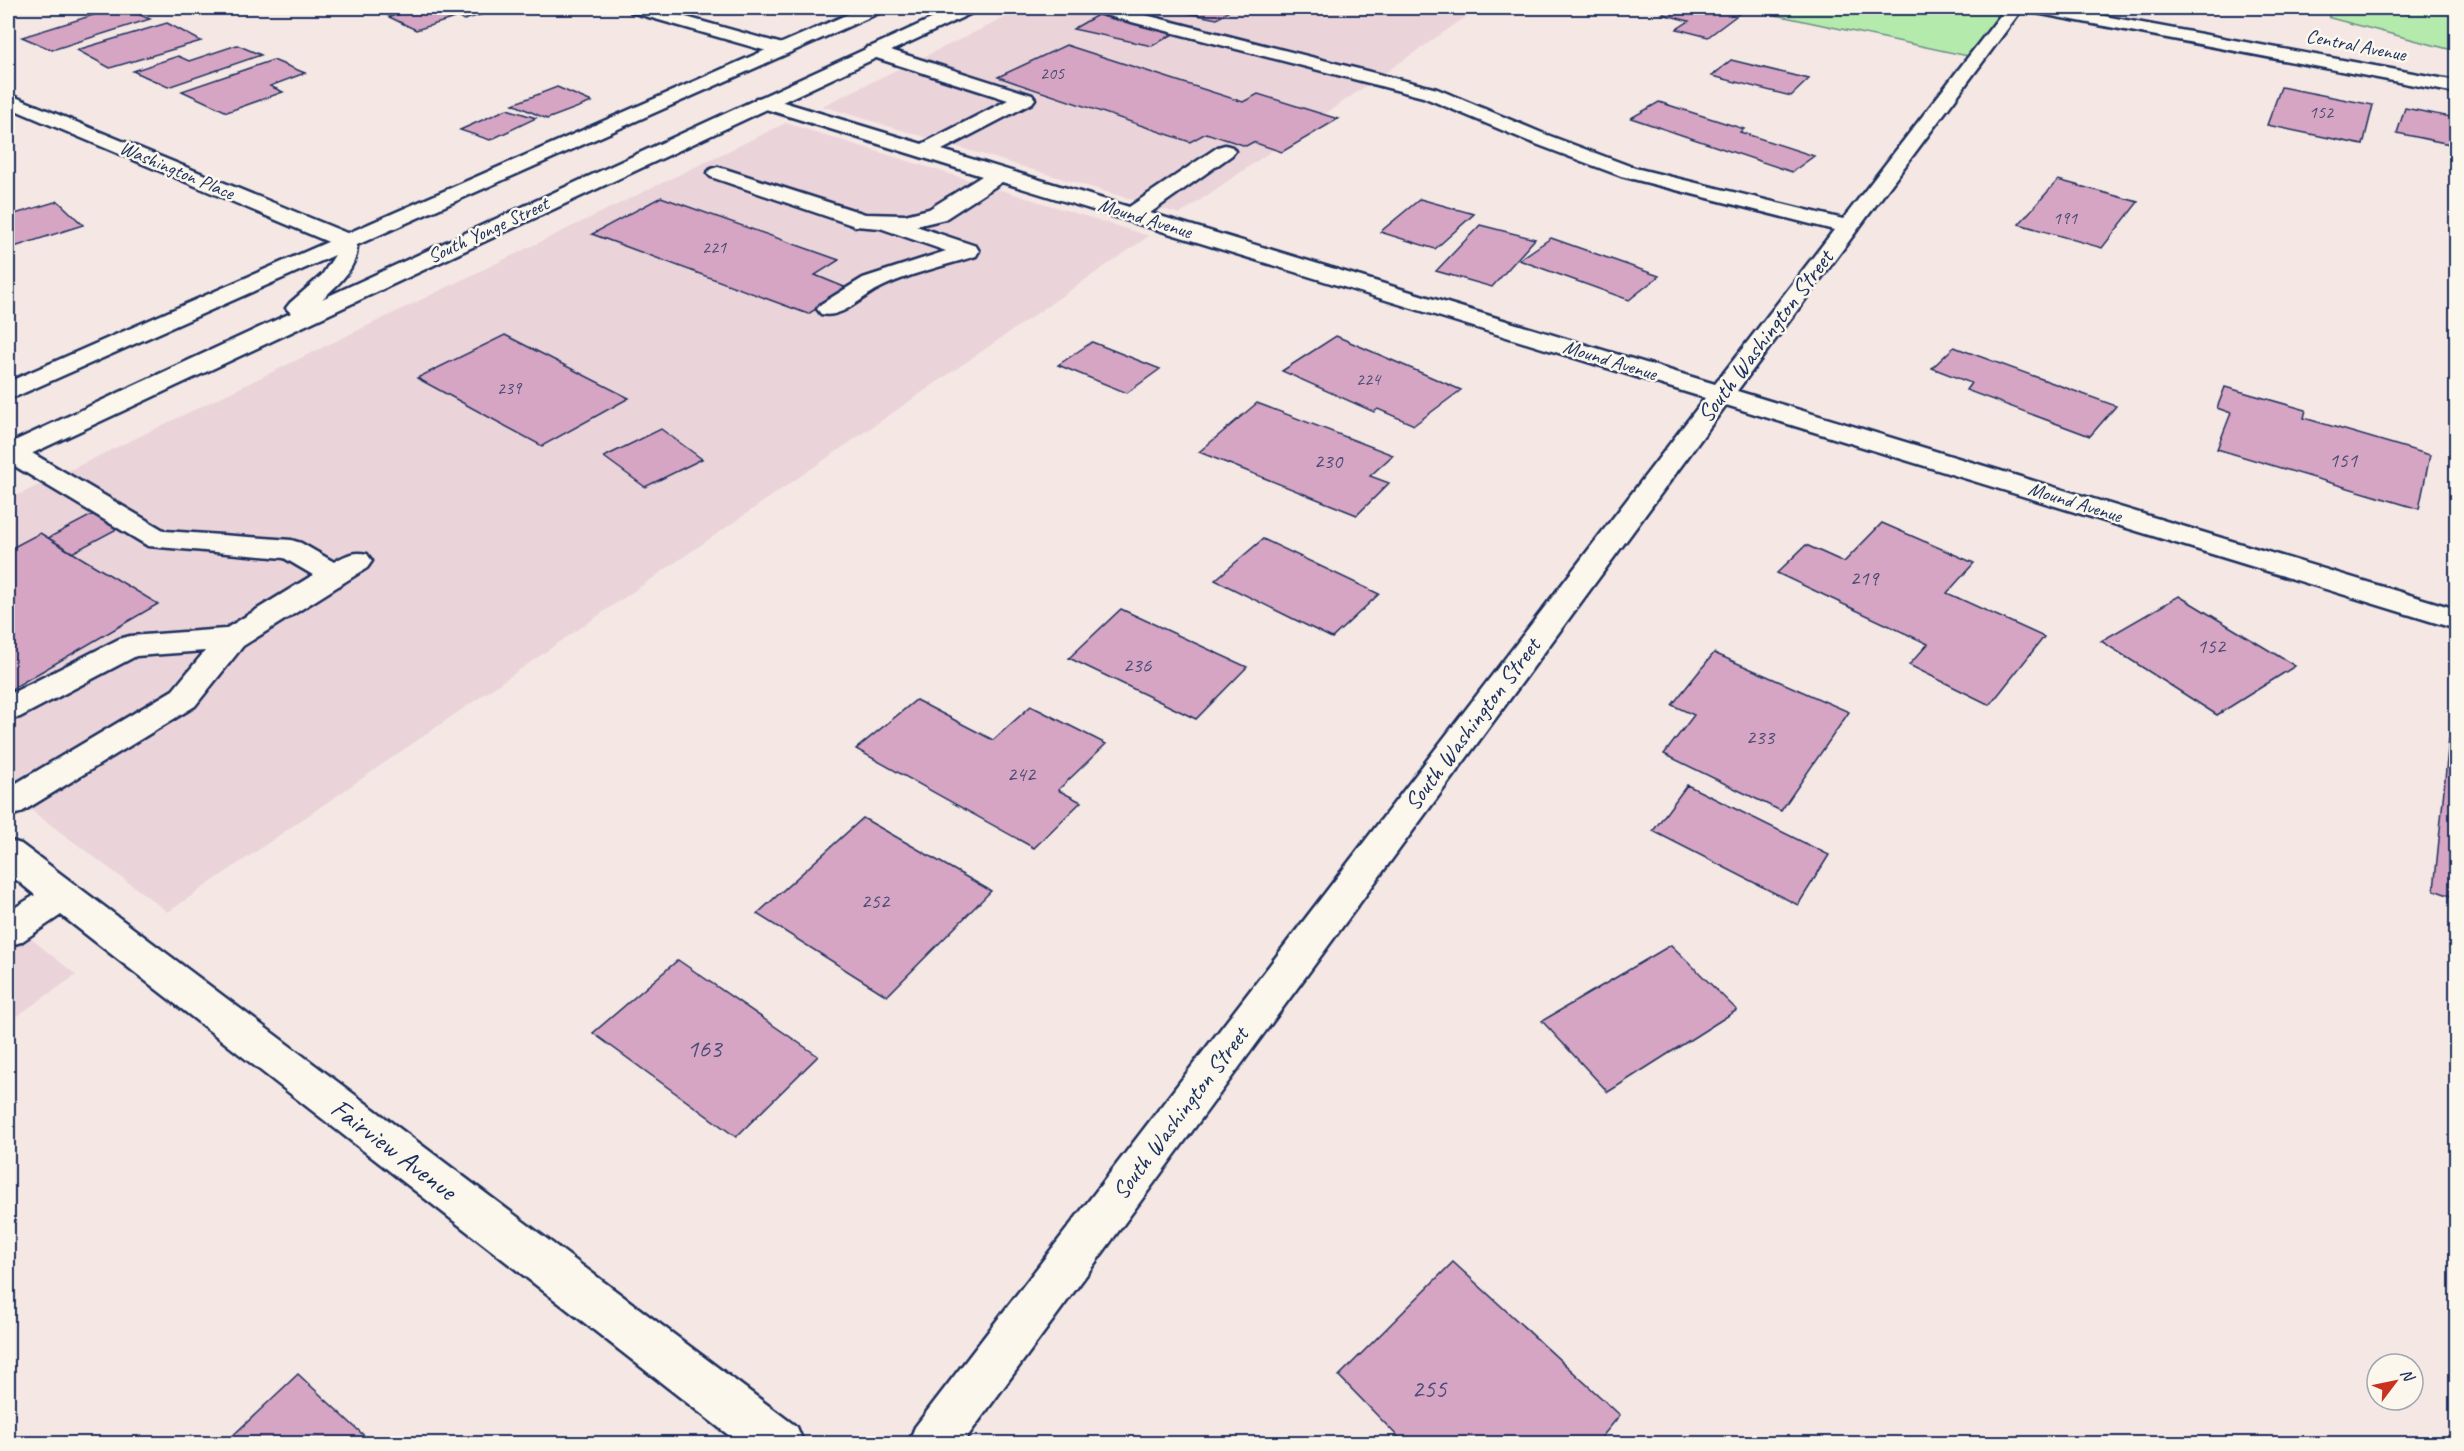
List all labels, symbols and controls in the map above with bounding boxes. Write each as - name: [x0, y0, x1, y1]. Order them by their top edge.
- street label: Central Avenue: [2304, 23, 2409, 67]
- house number: 205: [1040, 62, 1065, 84]
- house number: 152: [2309, 101, 2335, 123]
- street label: Washington Place: [116, 135, 239, 206]
- street label: South Yonge Street: [424, 190, 555, 269]
- street label: Mound Avenue: [1095, 192, 1196, 244]
- house number: 191: [2053, 207, 2078, 229]
- house number: 221: [702, 236, 727, 258]
- street label: South Washington Street: [1690, 242, 1841, 428]
- street label: Mound Avenue: [1560, 334, 1661, 386]
- house number: 224: [1356, 368, 1382, 390]
- house number: 239: [497, 377, 523, 399]
- house number: 151: [2329, 447, 2359, 473]
- house number: 230: [1314, 448, 1344, 474]
- street label: Mound Avenue: [2025, 476, 2126, 528]
- house number: 219: [1850, 565, 1880, 591]
- street label: South Washington Street: [1397, 630, 1548, 816]
- house number: 152: [2197, 633, 2227, 659]
- house number: 236: [1123, 652, 1152, 678]
- house number: 233: [1746, 724, 1776, 750]
- house number: 242: [1007, 761, 1037, 787]
- house number: 252: [861, 888, 891, 914]
- street label: South Washington Street: [1105, 1019, 1256, 1205]
- house number: 163: [686, 1032, 724, 1065]
- street label: Fairview Avenue: [324, 1090, 465, 1209]
- north arrow: [2365, 1352, 2425, 1412]
- text: N: [2396, 1365, 2420, 1387]
- house number: 255: [1411, 1372, 1448, 1405]

